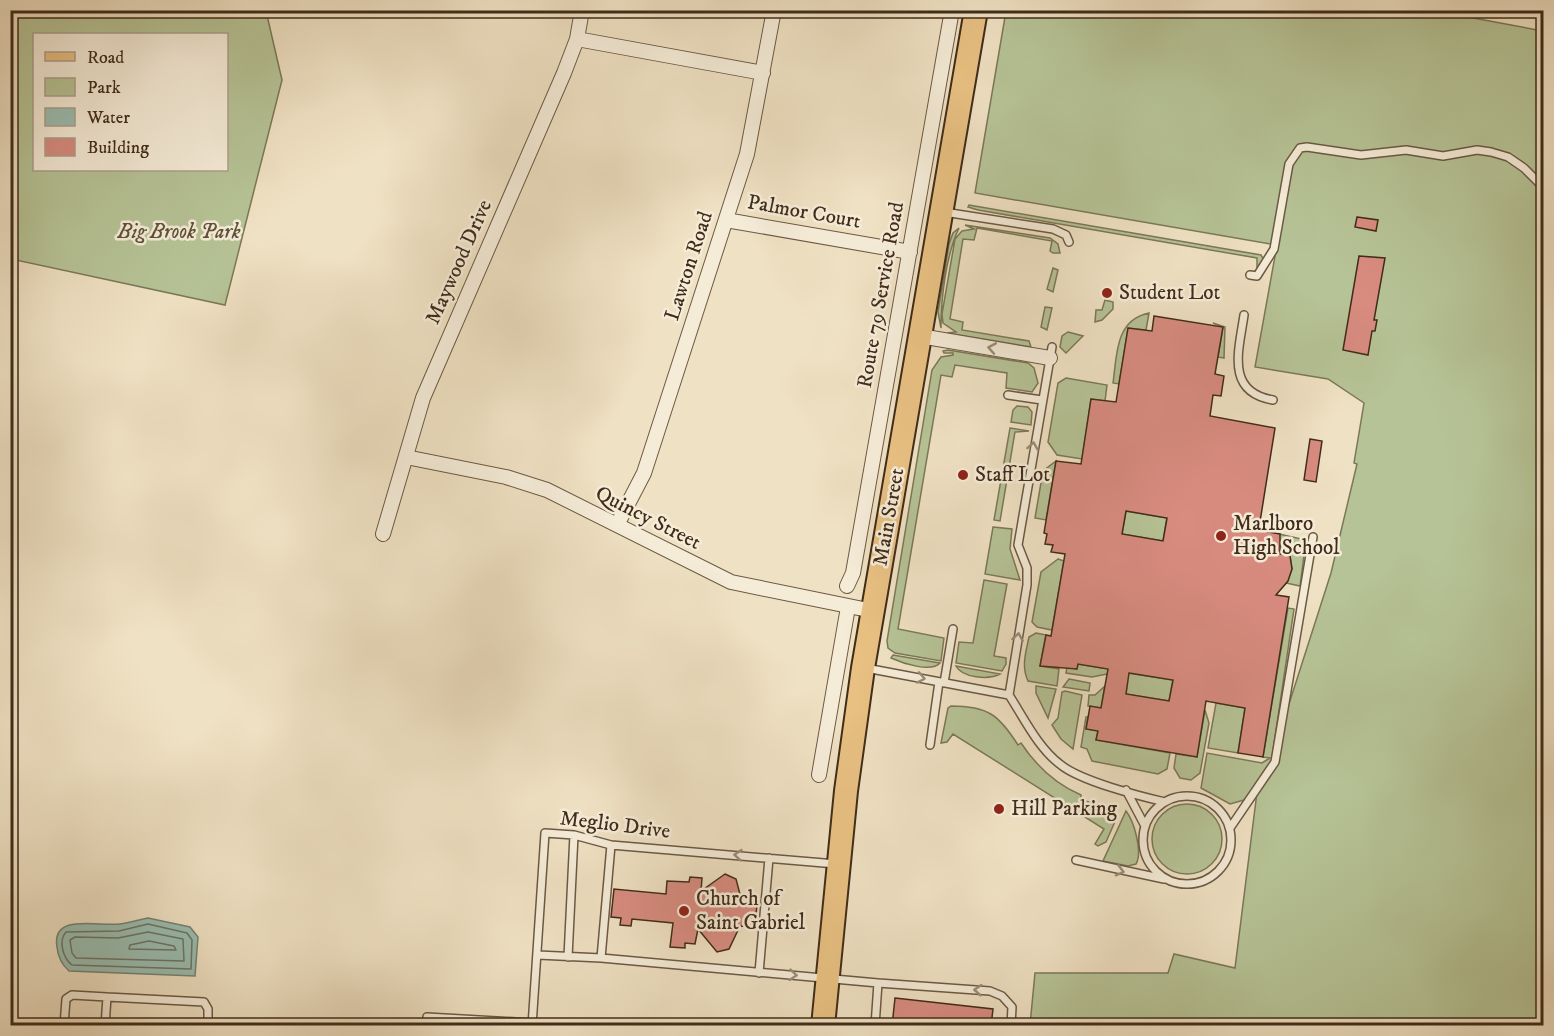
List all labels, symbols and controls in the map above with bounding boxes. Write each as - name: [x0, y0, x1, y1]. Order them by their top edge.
- legend: [33, 33, 228, 171]
- text: Road: [87, 47, 124, 69]
- text: Park: [87, 77, 121, 99]
- text: Water: [86, 107, 130, 129]
- text: Building: [87, 137, 149, 159]
- street label: Palmor Court: [745, 189, 863, 235]
- street label: Maywood Drive: [420, 195, 498, 328]
- street label: Route 79 Service Road: [852, 199, 910, 390]
- street label: Lawton Road: [659, 208, 719, 324]
- park label: Big Brook Park: [117, 219, 241, 245]
- place label: Student Lot: [1119, 280, 1220, 306]
- marker: Student Lot: [1100, 286, 1114, 300]
- one-way arrow: [988, 342, 998, 355]
- one-way arrow: [1027, 442, 1039, 451]
- place label: Staff Lot: [975, 462, 1050, 488]
- street label: Main Street: [868, 466, 910, 568]
- marker: Staff Lot: [956, 468, 970, 482]
- street label: Quincy Street: [591, 480, 705, 556]
- place label: Marlboro High School: [1233, 511, 1340, 561]
- marker: Marlboro High School: [1214, 529, 1228, 543]
- one-way arrow: [1012, 632, 1024, 642]
- one-way arrow: [915, 671, 925, 684]
- place label: Hill Parking: [1011, 796, 1118, 822]
- marker: Hill Parking: [992, 802, 1006, 816]
- street label: Meglio Drive: [558, 805, 672, 845]
- one-way arrow: [733, 849, 742, 862]
- one-way arrow: [1115, 863, 1125, 876]
- place label: Church of Saint Gabriel: [696, 886, 806, 936]
- marker: Church of Saint Gabriel: [677, 904, 691, 918]
- one-way arrow: [788, 968, 797, 981]
- one-way arrow: [973, 984, 982, 997]

